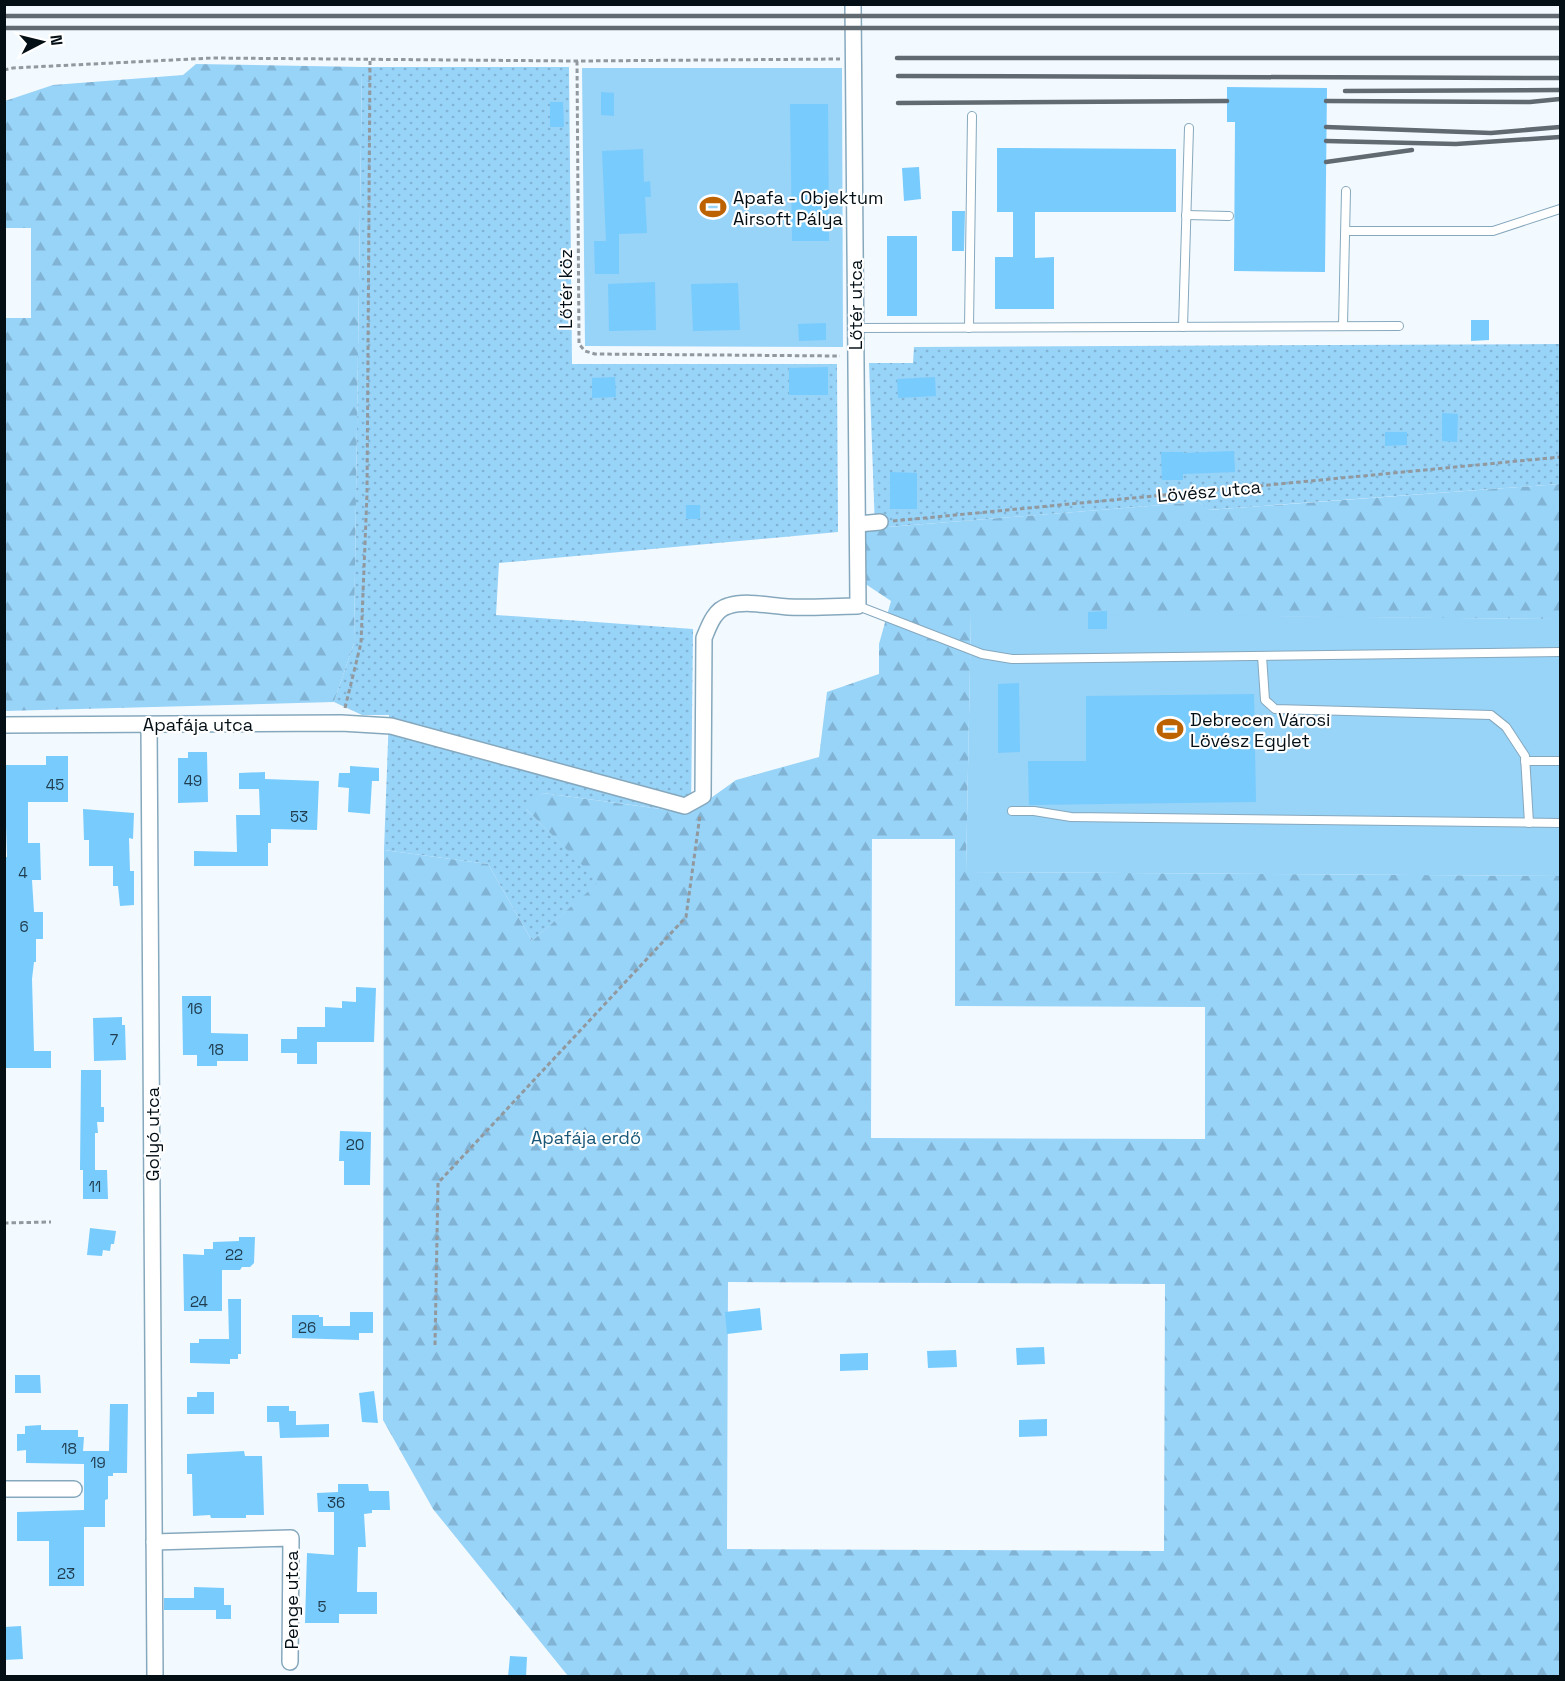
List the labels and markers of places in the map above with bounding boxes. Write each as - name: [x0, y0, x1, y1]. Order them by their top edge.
- place label: Apafa - Objektum Airsoft Pálya: [733, 186, 883, 230]
- sports icon: Apafa - Objektum Airsoft Pálya: [698, 192, 728, 222]
- place label: Debrecen Városi Lövész Egylet: [1190, 708, 1330, 752]
- sports icon: Debrecen Városi Lövész Egylet: [1155, 714, 1185, 744]

